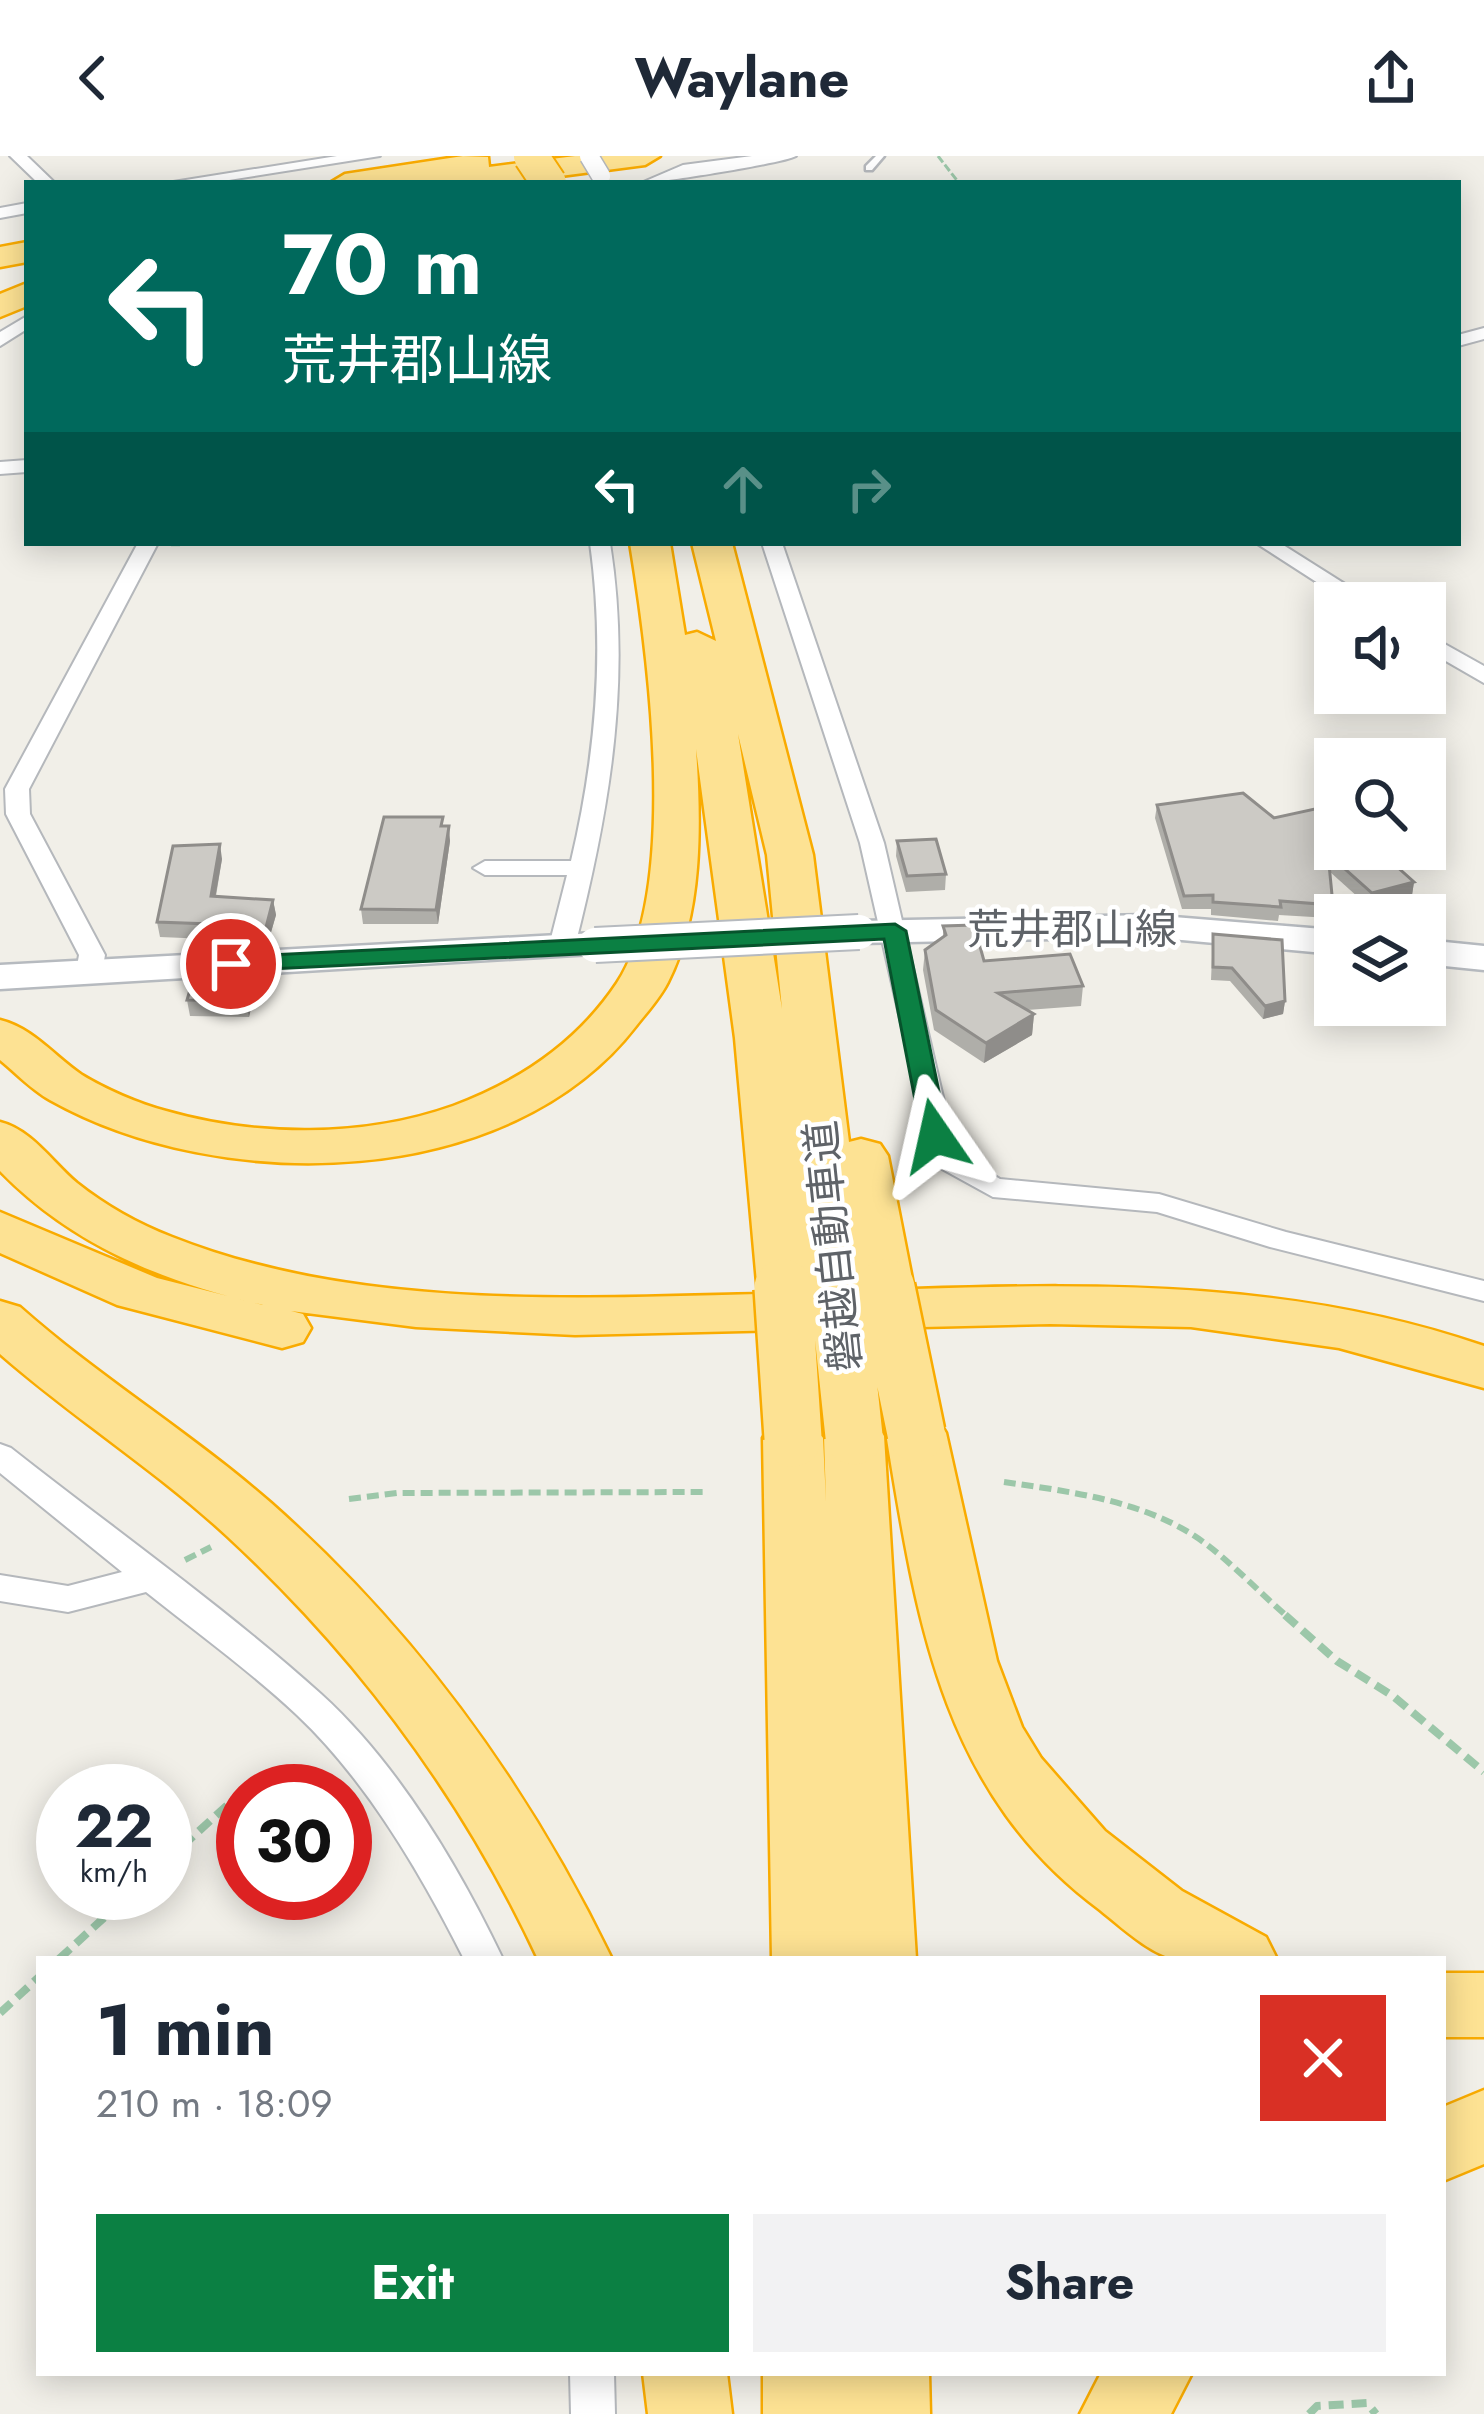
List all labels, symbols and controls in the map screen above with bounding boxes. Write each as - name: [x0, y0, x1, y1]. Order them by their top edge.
- text: Waylane: [635, 39, 849, 117]
- icon: back: [60, 45, 126, 111]
- icon: share: [1358, 45, 1424, 111]
- text: 70 m: [282, 204, 482, 326]
- icon: left: [84, 228, 240, 384]
- text: 荒井郡山線: [282, 321, 552, 399]
- icon: left: [584, 456, 650, 522]
- icon: ahead: [710, 456, 776, 522]
- icon: right: [836, 456, 902, 522]
- map controls: [1314, 582, 1446, 1026]
- button: sound: [1314, 582, 1446, 714]
- button: search: [1314, 738, 1446, 870]
- button: layers: [1314, 894, 1446, 1026]
- street label: 荒井郡山線: [967, 899, 1177, 960]
- pin: [180, 913, 282, 1015]
- icon: arrive: [198, 931, 264, 997]
- position arrow: [872, 1073, 998, 1199]
- street label: 磐越自動車道: [789, 1117, 877, 1375]
- speed limit sign: 30: [216, 1764, 372, 1920]
- text: 22: [75, 1783, 153, 1870]
- text: km/h: [80, 1850, 148, 1893]
- text: 1 min: [96, 1978, 275, 2082]
- button: close: [1260, 1995, 1386, 2121]
- text: 210 m · 18:09: [96, 2075, 333, 2132]
- button: Exit: [96, 2214, 729, 2352]
- button: Share: [753, 2214, 1386, 2352]

